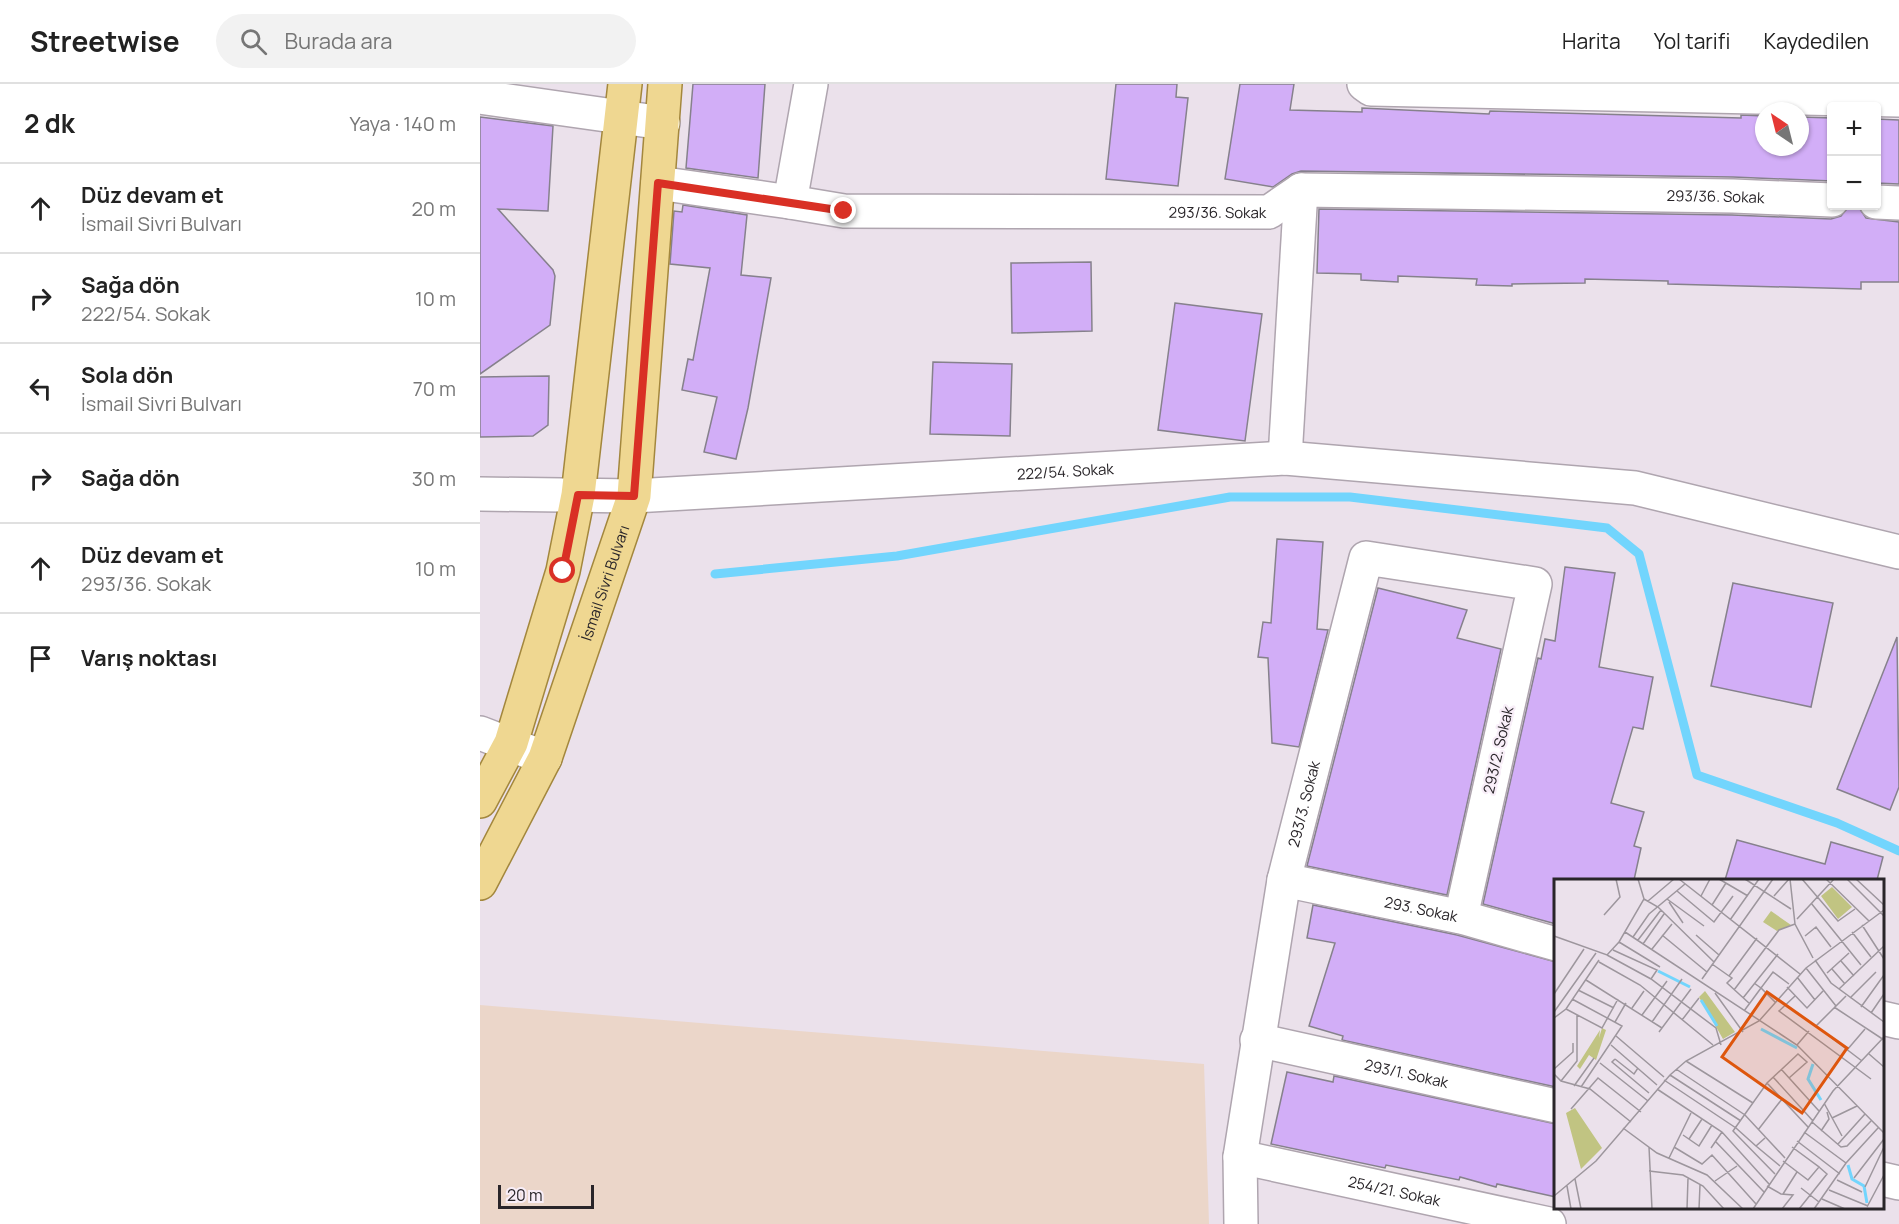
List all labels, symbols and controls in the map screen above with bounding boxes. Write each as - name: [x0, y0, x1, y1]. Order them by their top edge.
- search box: [216, 14, 636, 68]
- text: Streetwise: [30, 22, 180, 60]
- icon: search: [237, 25, 270, 58]
- text: Burada ara: [285, 26, 392, 56]
- text: Harita: [1562, 27, 1621, 55]
- text: Yol tarifi: [1654, 27, 1730, 55]
- text: Kaydedilen: [1763, 27, 1869, 55]
- north arrow: [1755, 102, 1809, 156]
- map controls: [1827, 102, 1881, 210]
- button: +: [1827, 102, 1881, 156]
- text: 2 dk: [24, 105, 75, 141]
- text: Yaya · 140 m: [349, 110, 456, 137]
- button: −: [1827, 156, 1881, 210]
- text: Düz devam et: [81, 180, 224, 210]
- street label: 293/36. Sokak: [1666, 185, 1765, 208]
- icon: ahead: [24, 192, 57, 225]
- text: 20 m: [411, 195, 456, 222]
- route end: [830, 197, 856, 223]
- street label: 293/36. Sokak: [1168, 201, 1267, 222]
- text: İsmail Sivri Bulvarı: [81, 210, 242, 237]
- text: Sağa dön: [81, 270, 180, 300]
- icon: right: [24, 282, 57, 315]
- text: 10 m: [415, 285, 456, 312]
- text: 222/54. Sokak: [81, 300, 210, 327]
- text: Sola dön: [81, 360, 173, 390]
- icon: left: [24, 372, 57, 405]
- text: 70 m: [413, 375, 456, 402]
- text: İsmail Sivri Bulvarı: [81, 390, 242, 417]
- street label: 222/54. Sokak: [1016, 457, 1115, 484]
- icon: right: [24, 462, 57, 495]
- text: Sağa dön: [81, 463, 180, 493]
- text: 30 m: [412, 465, 456, 492]
- street label: İsmail Sivri Bulvarı: [575, 522, 634, 643]
- text: Düz devam et: [81, 540, 224, 570]
- icon: ahead: [24, 552, 57, 585]
- text: 10 m: [415, 555, 456, 582]
- route start: [549, 557, 575, 583]
- text: 293/36. Sokak: [81, 570, 211, 597]
- icon: arrive: [24, 642, 57, 675]
- text: Varış noktası: [81, 643, 217, 673]
- street label: 293/2. Sokak: [1478, 704, 1518, 796]
- street label: 293/3. Sokak: [1282, 758, 1325, 849]
- inset map: [1554, 879, 1884, 1209]
- street label: 293. Sokak: [1382, 891, 1460, 927]
- street label: 293/1. Sokak: [1362, 1054, 1451, 1093]
- street label: 254/21. Sokak: [1346, 1170, 1443, 1211]
- scale bar: [498, 1182, 594, 1210]
- text: 20 m: [507, 1184, 543, 1206]

